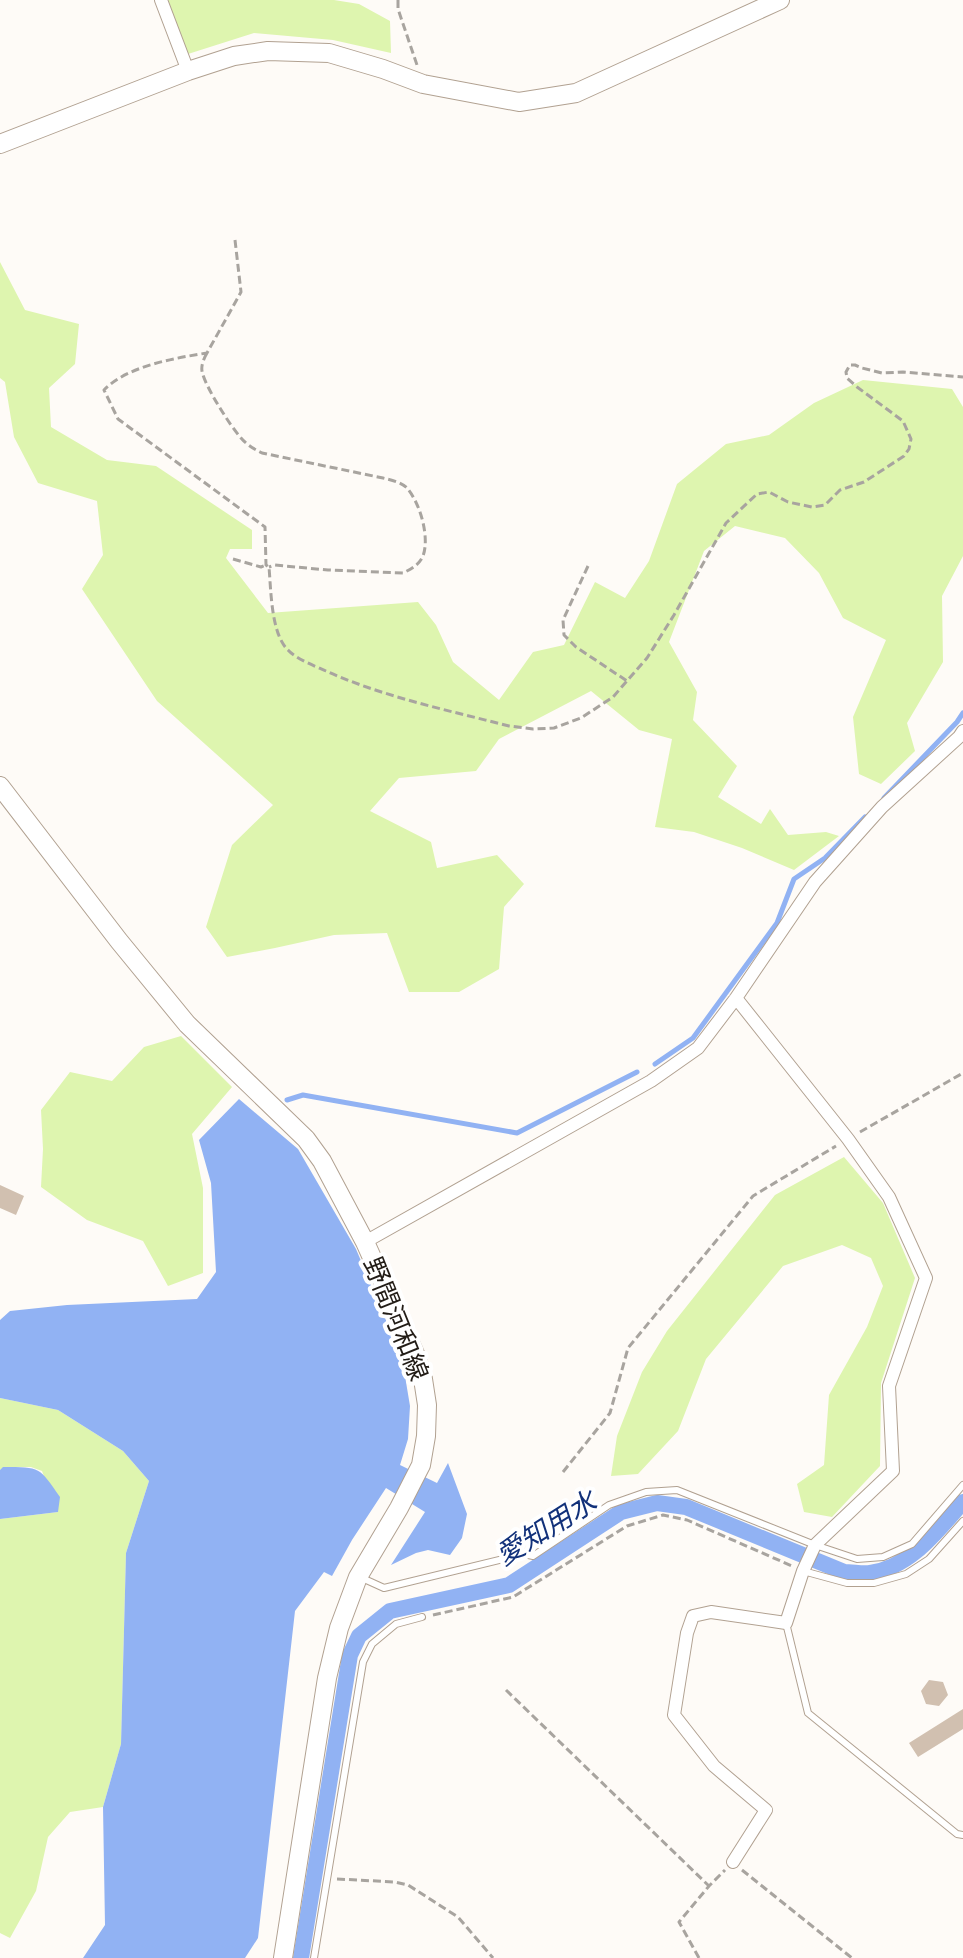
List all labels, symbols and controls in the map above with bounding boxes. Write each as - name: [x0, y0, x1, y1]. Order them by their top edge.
- street label: 野間河和線: [358, 1253, 435, 1385]
- water label: 愛知用水: [489, 1482, 605, 1571]

